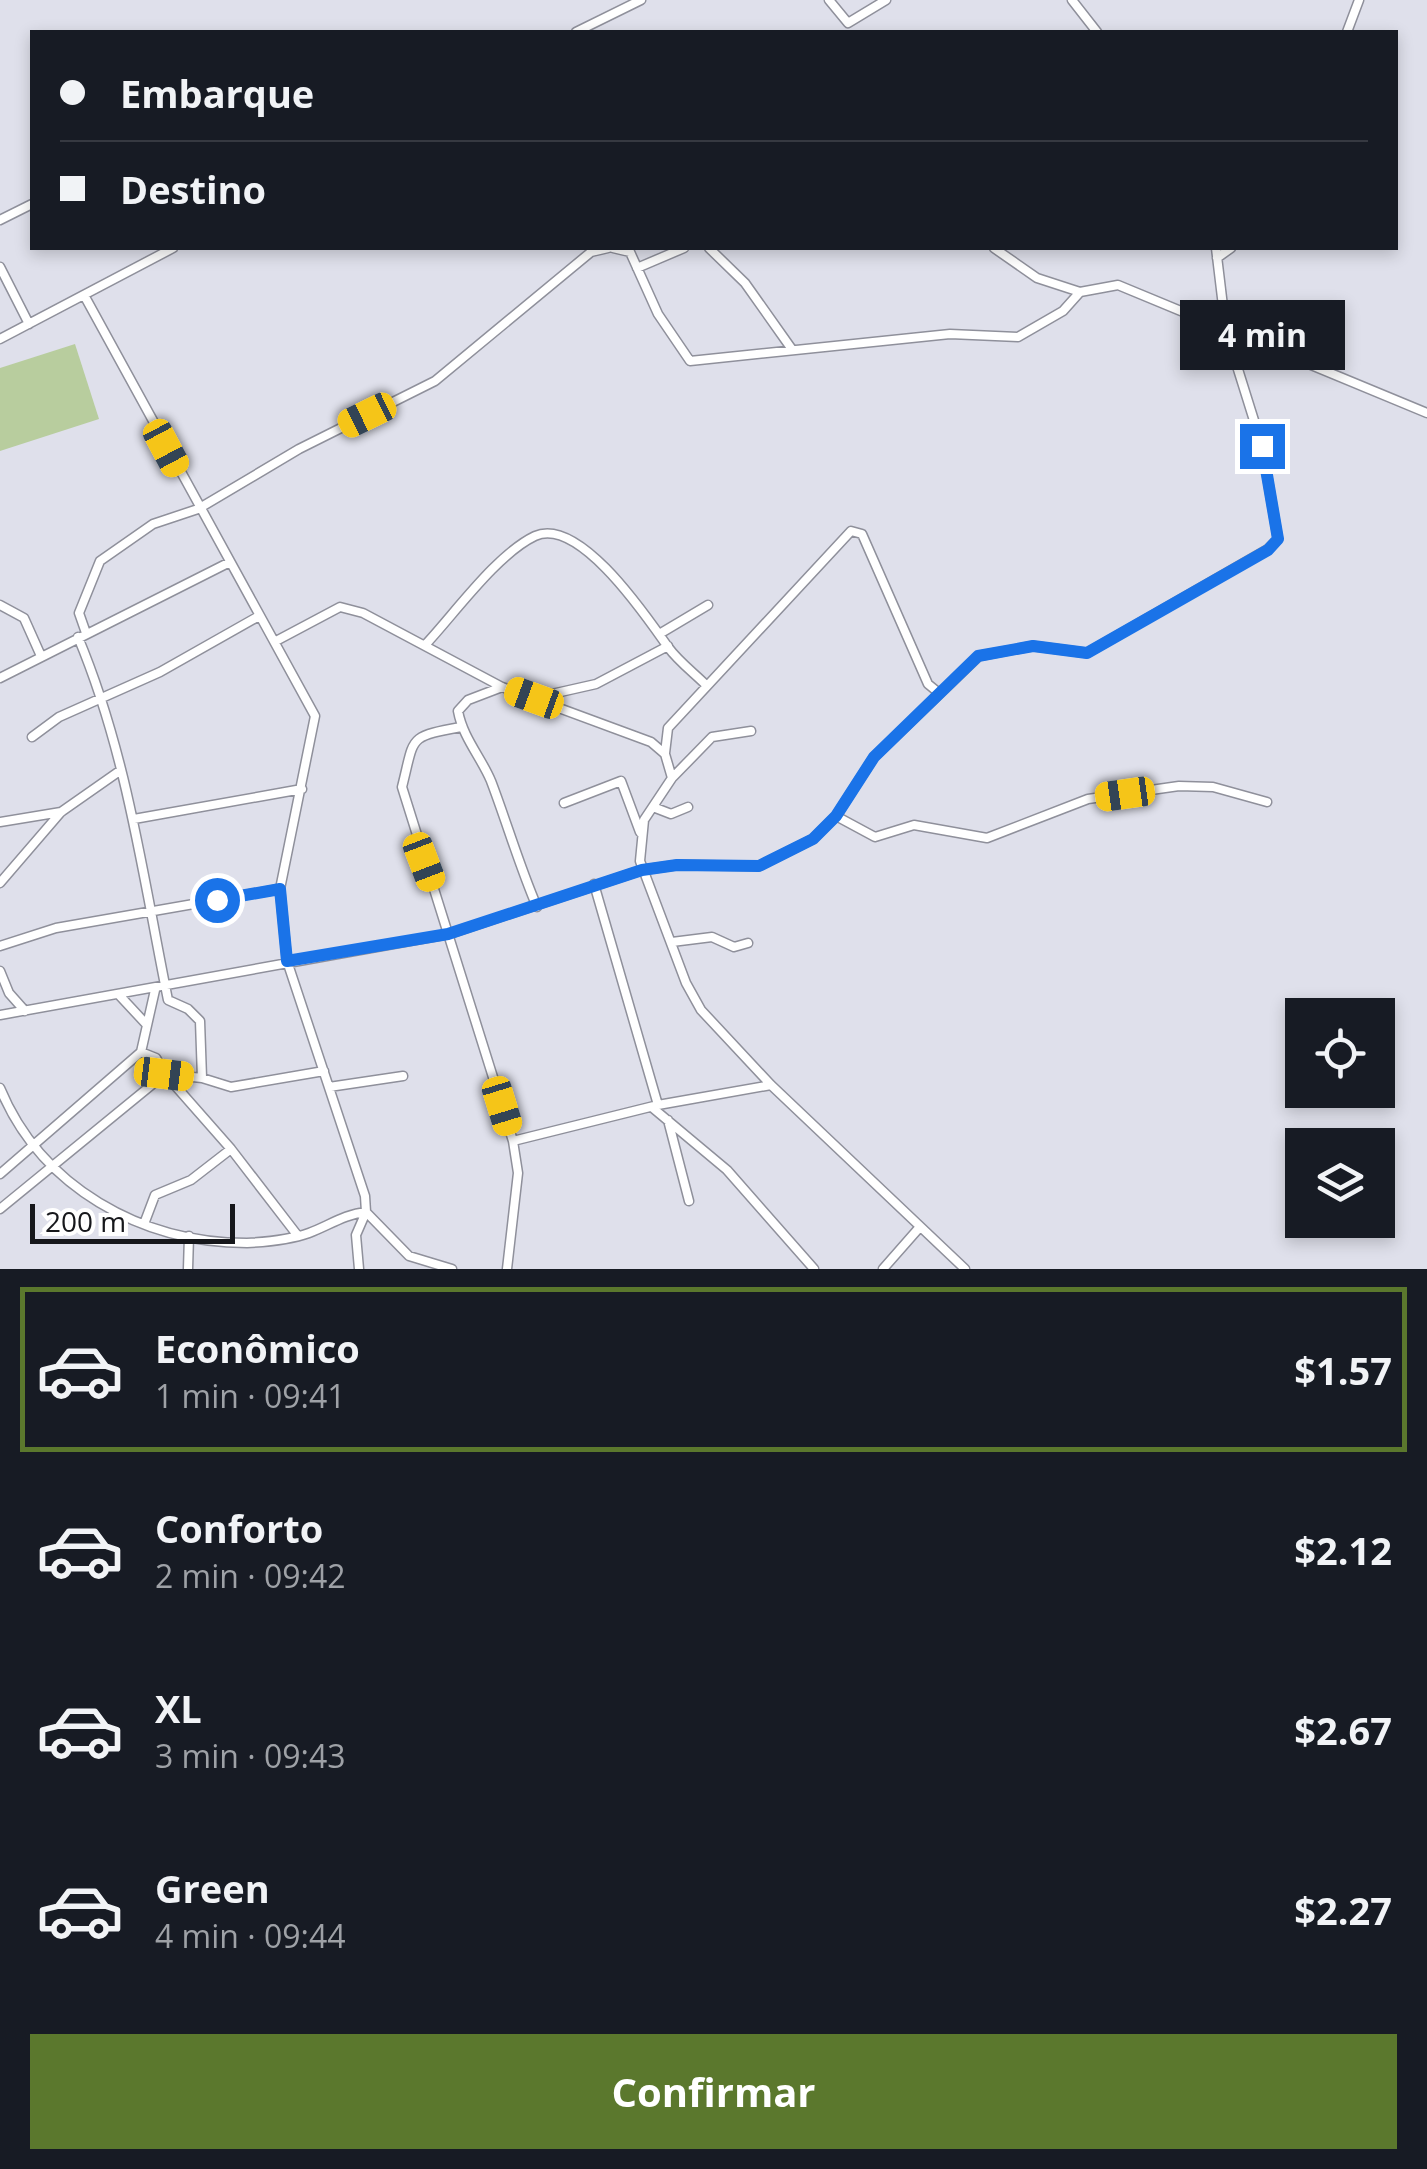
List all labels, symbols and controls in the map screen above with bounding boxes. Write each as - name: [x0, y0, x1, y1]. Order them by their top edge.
- text: Embarque: [120, 67, 314, 119]
- text: Destino: [120, 163, 266, 215]
- callout: 4 min: [1180, 301, 1344, 371]
- text: 4 min: [1218, 313, 1307, 356]
- car: [333, 388, 401, 442]
- car: [139, 414, 193, 482]
- route end: [1240, 424, 1285, 469]
- car: [501, 674, 567, 722]
- car: [1093, 775, 1157, 813]
- car: [399, 829, 449, 895]
- route start: [195, 878, 240, 923]
- map controls: [1285, 998, 1395, 1238]
- button: locate: [1285, 998, 1395, 1108]
- car: [132, 1055, 196, 1093]
- car: [479, 1073, 525, 1139]
- button: layers: [1285, 1128, 1395, 1238]
- scale bar: [30, 1199, 235, 1244]
- text: 200 m: [45, 1202, 126, 1240]
- text: Econômico: [155, 1322, 360, 1374]
- icon: car: [35, 1325, 125, 1415]
- text: $1.57: [1294, 1344, 1392, 1396]
- text: 1 min · 09:41: [155, 1374, 346, 1417]
- text: Conforto: [155, 1502, 323, 1554]
- icon: car: [35, 1505, 125, 1595]
- text: $2.12: [1294, 1524, 1392, 1576]
- text: 2 min · 09:42: [155, 1554, 346, 1597]
- text: XL: [155, 1682, 202, 1734]
- icon: car: [35, 1685, 125, 1775]
- text: $2.67: [1294, 1704, 1392, 1756]
- text: 3 min · 09:43: [155, 1734, 346, 1777]
- text: Green: [155, 1862, 270, 1914]
- icon: car: [35, 1865, 125, 1955]
- text: $2.27: [1294, 1884, 1392, 1936]
- text: 4 min · 09:44: [155, 1914, 346, 1957]
- button: Confirmar: [30, 2034, 1397, 2149]

